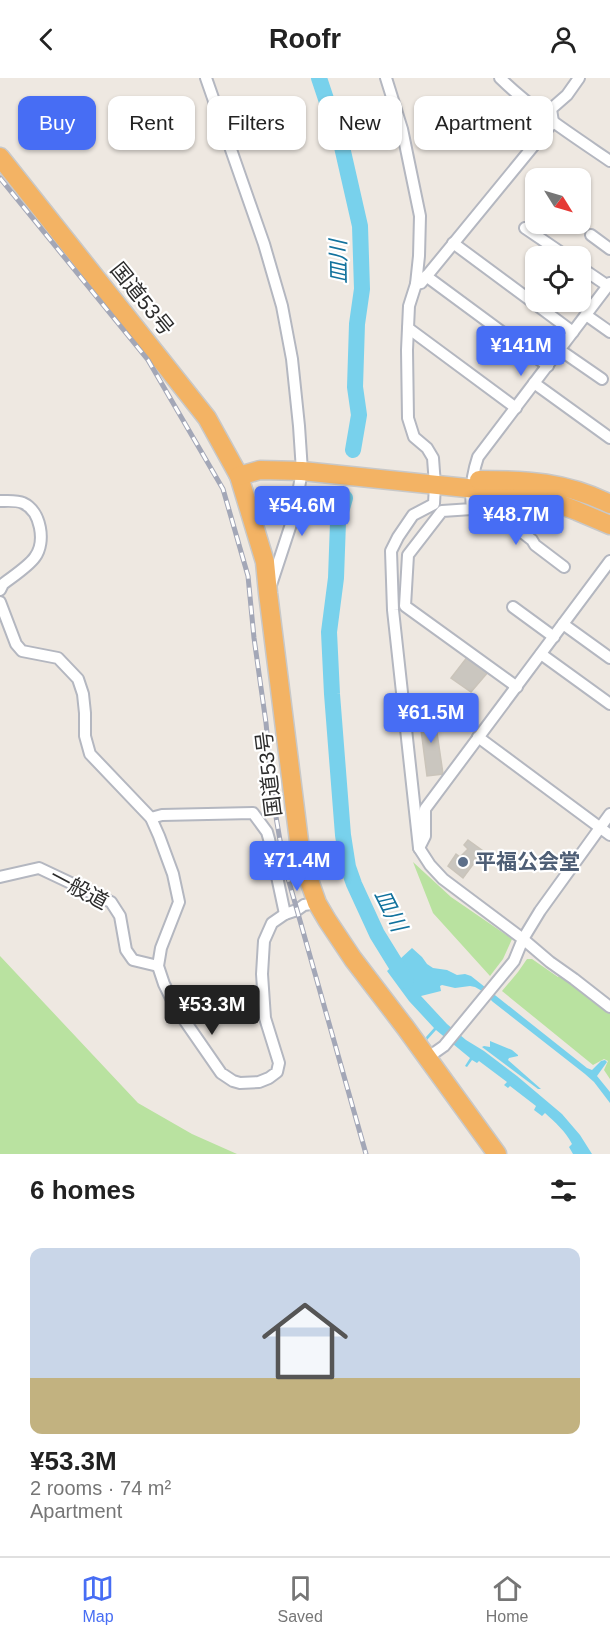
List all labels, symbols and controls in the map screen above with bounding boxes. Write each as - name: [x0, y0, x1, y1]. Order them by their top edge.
- icon: back: [30, 23, 63, 56]
- icon: person: [547, 23, 580, 56]
- text: Roofr: [269, 24, 341, 54]
- chip: Buy: [18, 96, 96, 150]
- chip: Rent: [108, 96, 195, 150]
- chip: Filters: [207, 96, 306, 150]
- chip: New: [318, 96, 402, 150]
- chip: Apartment: [414, 96, 553, 150]
- north arrow: [525, 168, 591, 234]
- map controls: [525, 168, 591, 312]
- water label: 皿川: [326, 238, 351, 284]
- button: locate: [525, 246, 591, 312]
- street label: 国道53号: [106, 258, 178, 339]
- pin: ¥141M: [479, 326, 563, 377]
- text: ¥141M: [490, 334, 552, 356]
- pin: ¥54.6M: [253, 486, 351, 537]
- text: ¥54.6M: [269, 494, 335, 516]
- pin: ¥48.7M: [467, 495, 565, 546]
- text: ¥48.7M: [483, 503, 549, 525]
- pin: ¥61.5M: [382, 693, 480, 744]
- text: ¥61.5M: [398, 701, 464, 723]
- street label: 国道53号: [252, 730, 285, 818]
- pin: ¥71.4M: [248, 841, 346, 892]
- text: ¥71.4M: [264, 849, 330, 871]
- place label: 平福公会堂: [475, 850, 580, 873]
- marker: 平福公会堂: [456, 855, 470, 869]
- street label: 一般道: [46, 864, 112, 914]
- water label: 皿川: [369, 885, 413, 937]
- pin: ¥53.3M: [163, 985, 261, 1036]
- text: ¥53.3M: [179, 993, 245, 1015]
- icon: filters: [547, 1174, 580, 1207]
- text: 6 homes: [30, 1175, 136, 1205]
- icon: home: [251, 1287, 359, 1395]
- text: ¥53.3M: [30, 1446, 117, 1476]
- text: 2 rooms · 74 m²: [30, 1477, 171, 1499]
- text: Apartment: [30, 1500, 122, 1522]
- tab: Map: [81, 1572, 114, 1626]
- tab: Saved: [277, 1572, 323, 1626]
- tab: Home: [486, 1572, 528, 1626]

